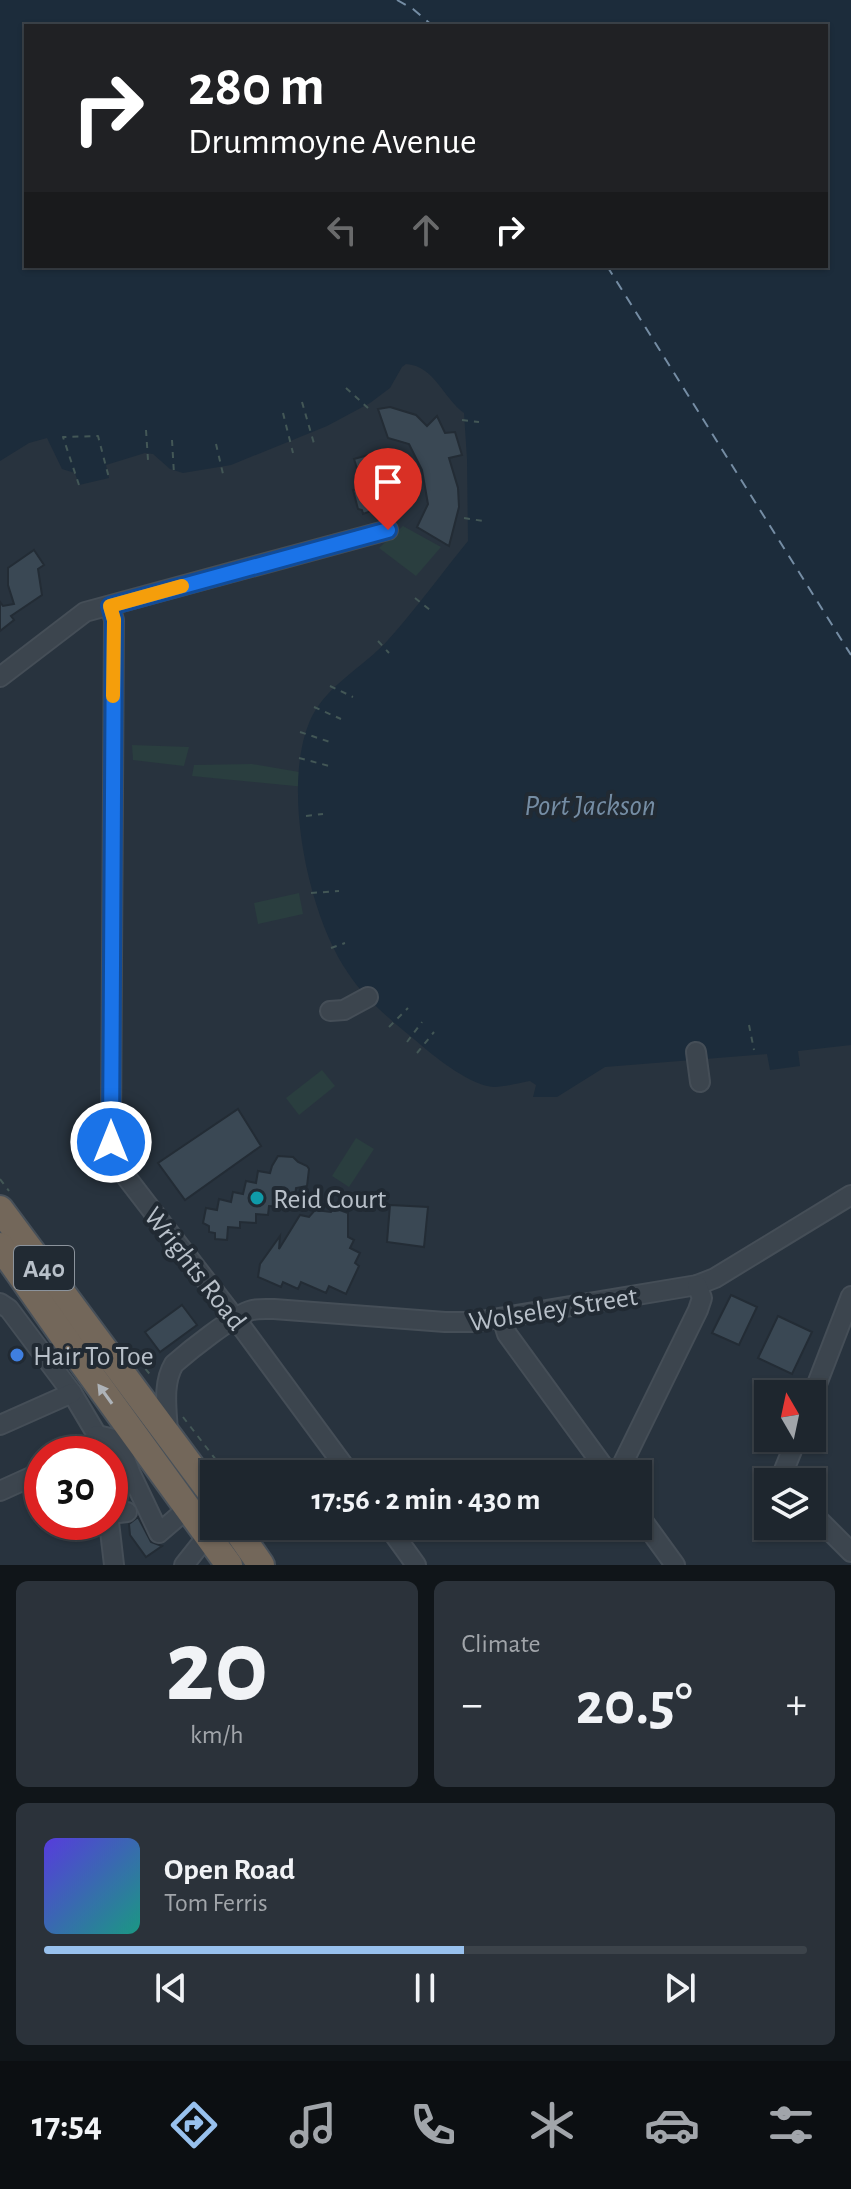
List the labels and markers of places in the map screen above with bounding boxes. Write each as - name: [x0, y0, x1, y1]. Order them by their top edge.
- pin: [354, 448, 422, 530]
- place label: Reid Court: [273, 1186, 386, 1214]
- marker: Reid Court: [248, 1189, 266, 1207]
- place label: Hair To Toe: [33, 1343, 154, 1371]
- marker: Hair To Toe: [8, 1346, 26, 1364]

